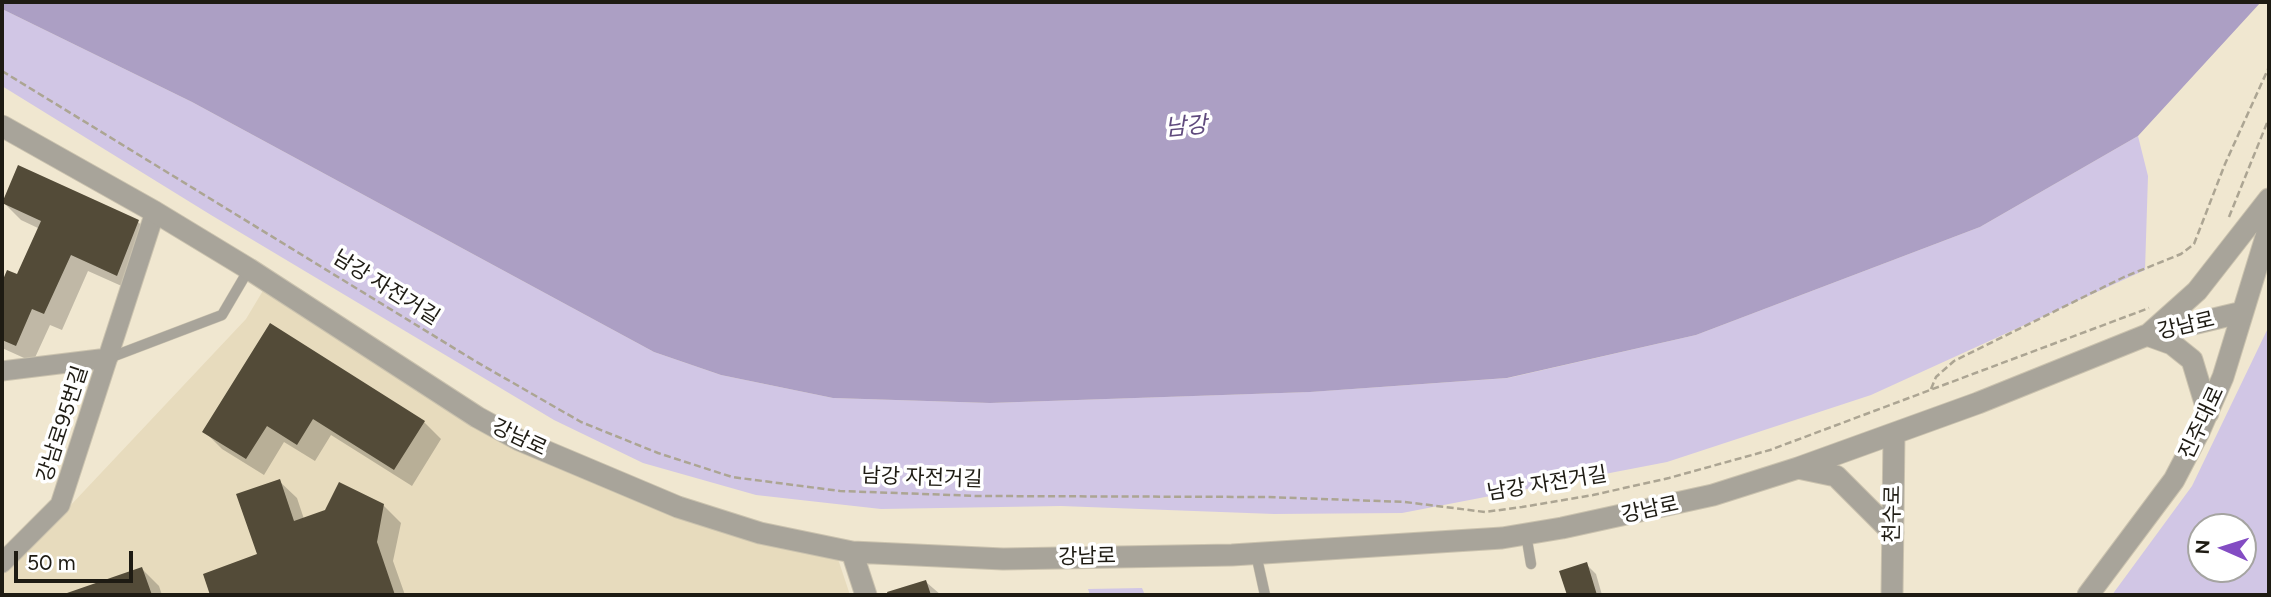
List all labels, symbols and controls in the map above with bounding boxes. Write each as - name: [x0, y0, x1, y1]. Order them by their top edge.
- water label: 남강: [1164, 111, 1208, 143]
- street label: 남강 자전거길: [328, 245, 444, 331]
- street label: 강남로: [2155, 307, 2217, 345]
- street label: 강남로95번길: [32, 363, 94, 485]
- street label: 진주대로: [2174, 383, 2230, 463]
- street label: 강남로: [487, 414, 551, 462]
- street label: 남강 자전거길: [1485, 462, 1609, 506]
- street label: 남강 자전거길: [861, 463, 983, 493]
- street label: 천수로: [1880, 485, 1906, 543]
- street label: 강남로: [1619, 492, 1681, 528]
- north arrow: [2187, 513, 2257, 583]
- scale bar: [18, 538, 136, 582]
- text: N: [2191, 539, 2214, 555]
- street label: 강남로: [1058, 544, 1116, 570]
- text: 50 m: [27, 550, 76, 575]

